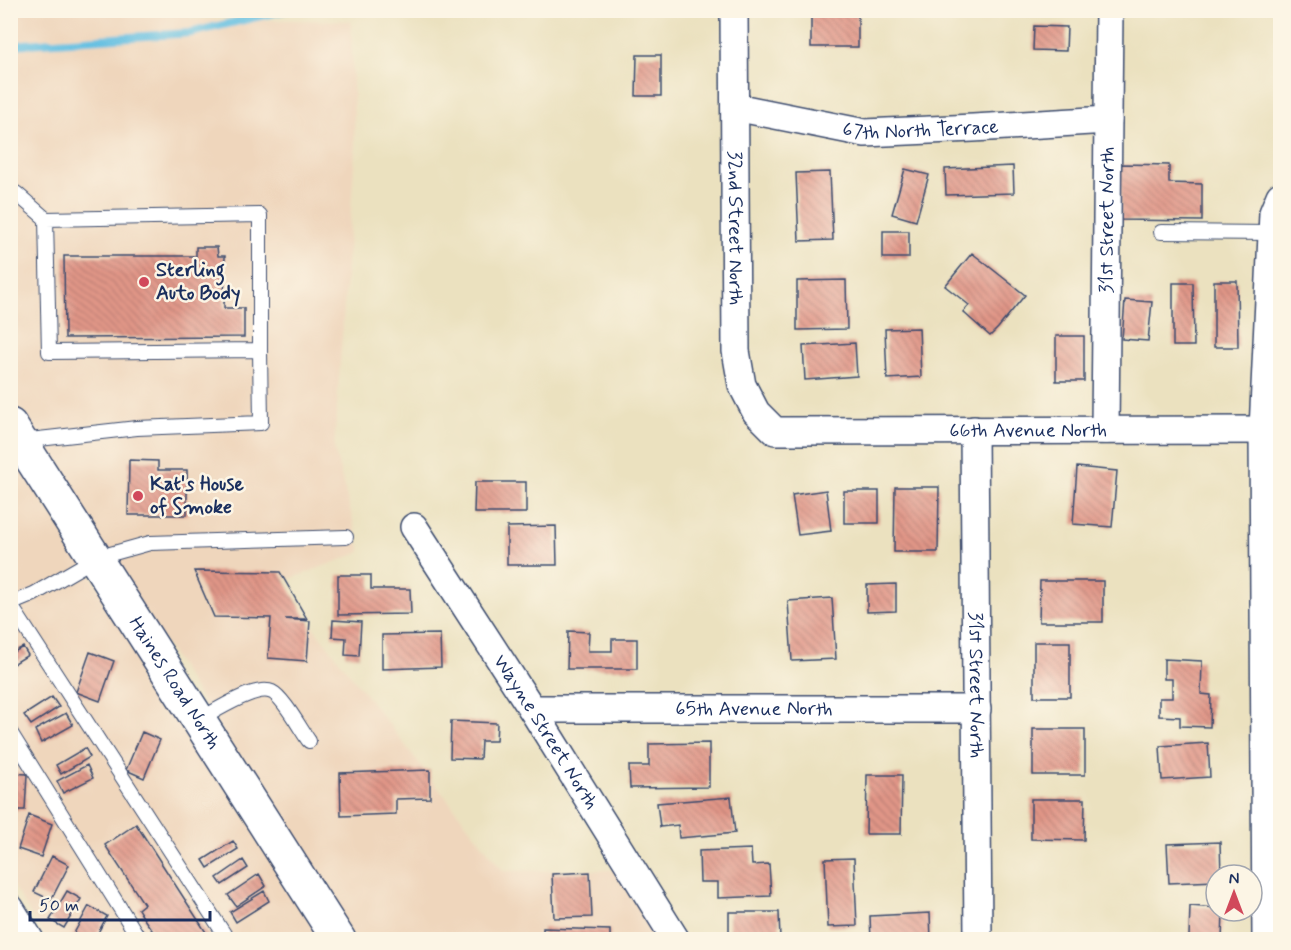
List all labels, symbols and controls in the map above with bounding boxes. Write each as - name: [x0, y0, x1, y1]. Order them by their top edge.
- street label: 67th North Terrace: [840, 113, 999, 147]
- street label: 31st Street North: [1093, 147, 1121, 294]
- street label: 32nd Street North: [721, 151, 749, 305]
- place label: Sterling Auto Body: [156, 257, 240, 307]
- marker: Sterling Auto Body: [137, 275, 151, 289]
- street label: 66th Avenue North: [949, 417, 1107, 444]
- place label: Kat's House of Smoke: [150, 471, 244, 521]
- marker: Kat's House of Smoke: [131, 489, 145, 503]
- street label: Haines Road North: [122, 611, 227, 755]
- street label: 31st Street North: [962, 612, 990, 758]
- street label: Wayne Street North: [487, 649, 605, 815]
- street label: 65th Avenue North: [675, 696, 833, 723]
- north arrow: [1204, 863, 1264, 923]
- text: N: [1229, 869, 1239, 890]
- scale bar: [30, 884, 210, 922]
- text: 50 m: [39, 894, 79, 918]

